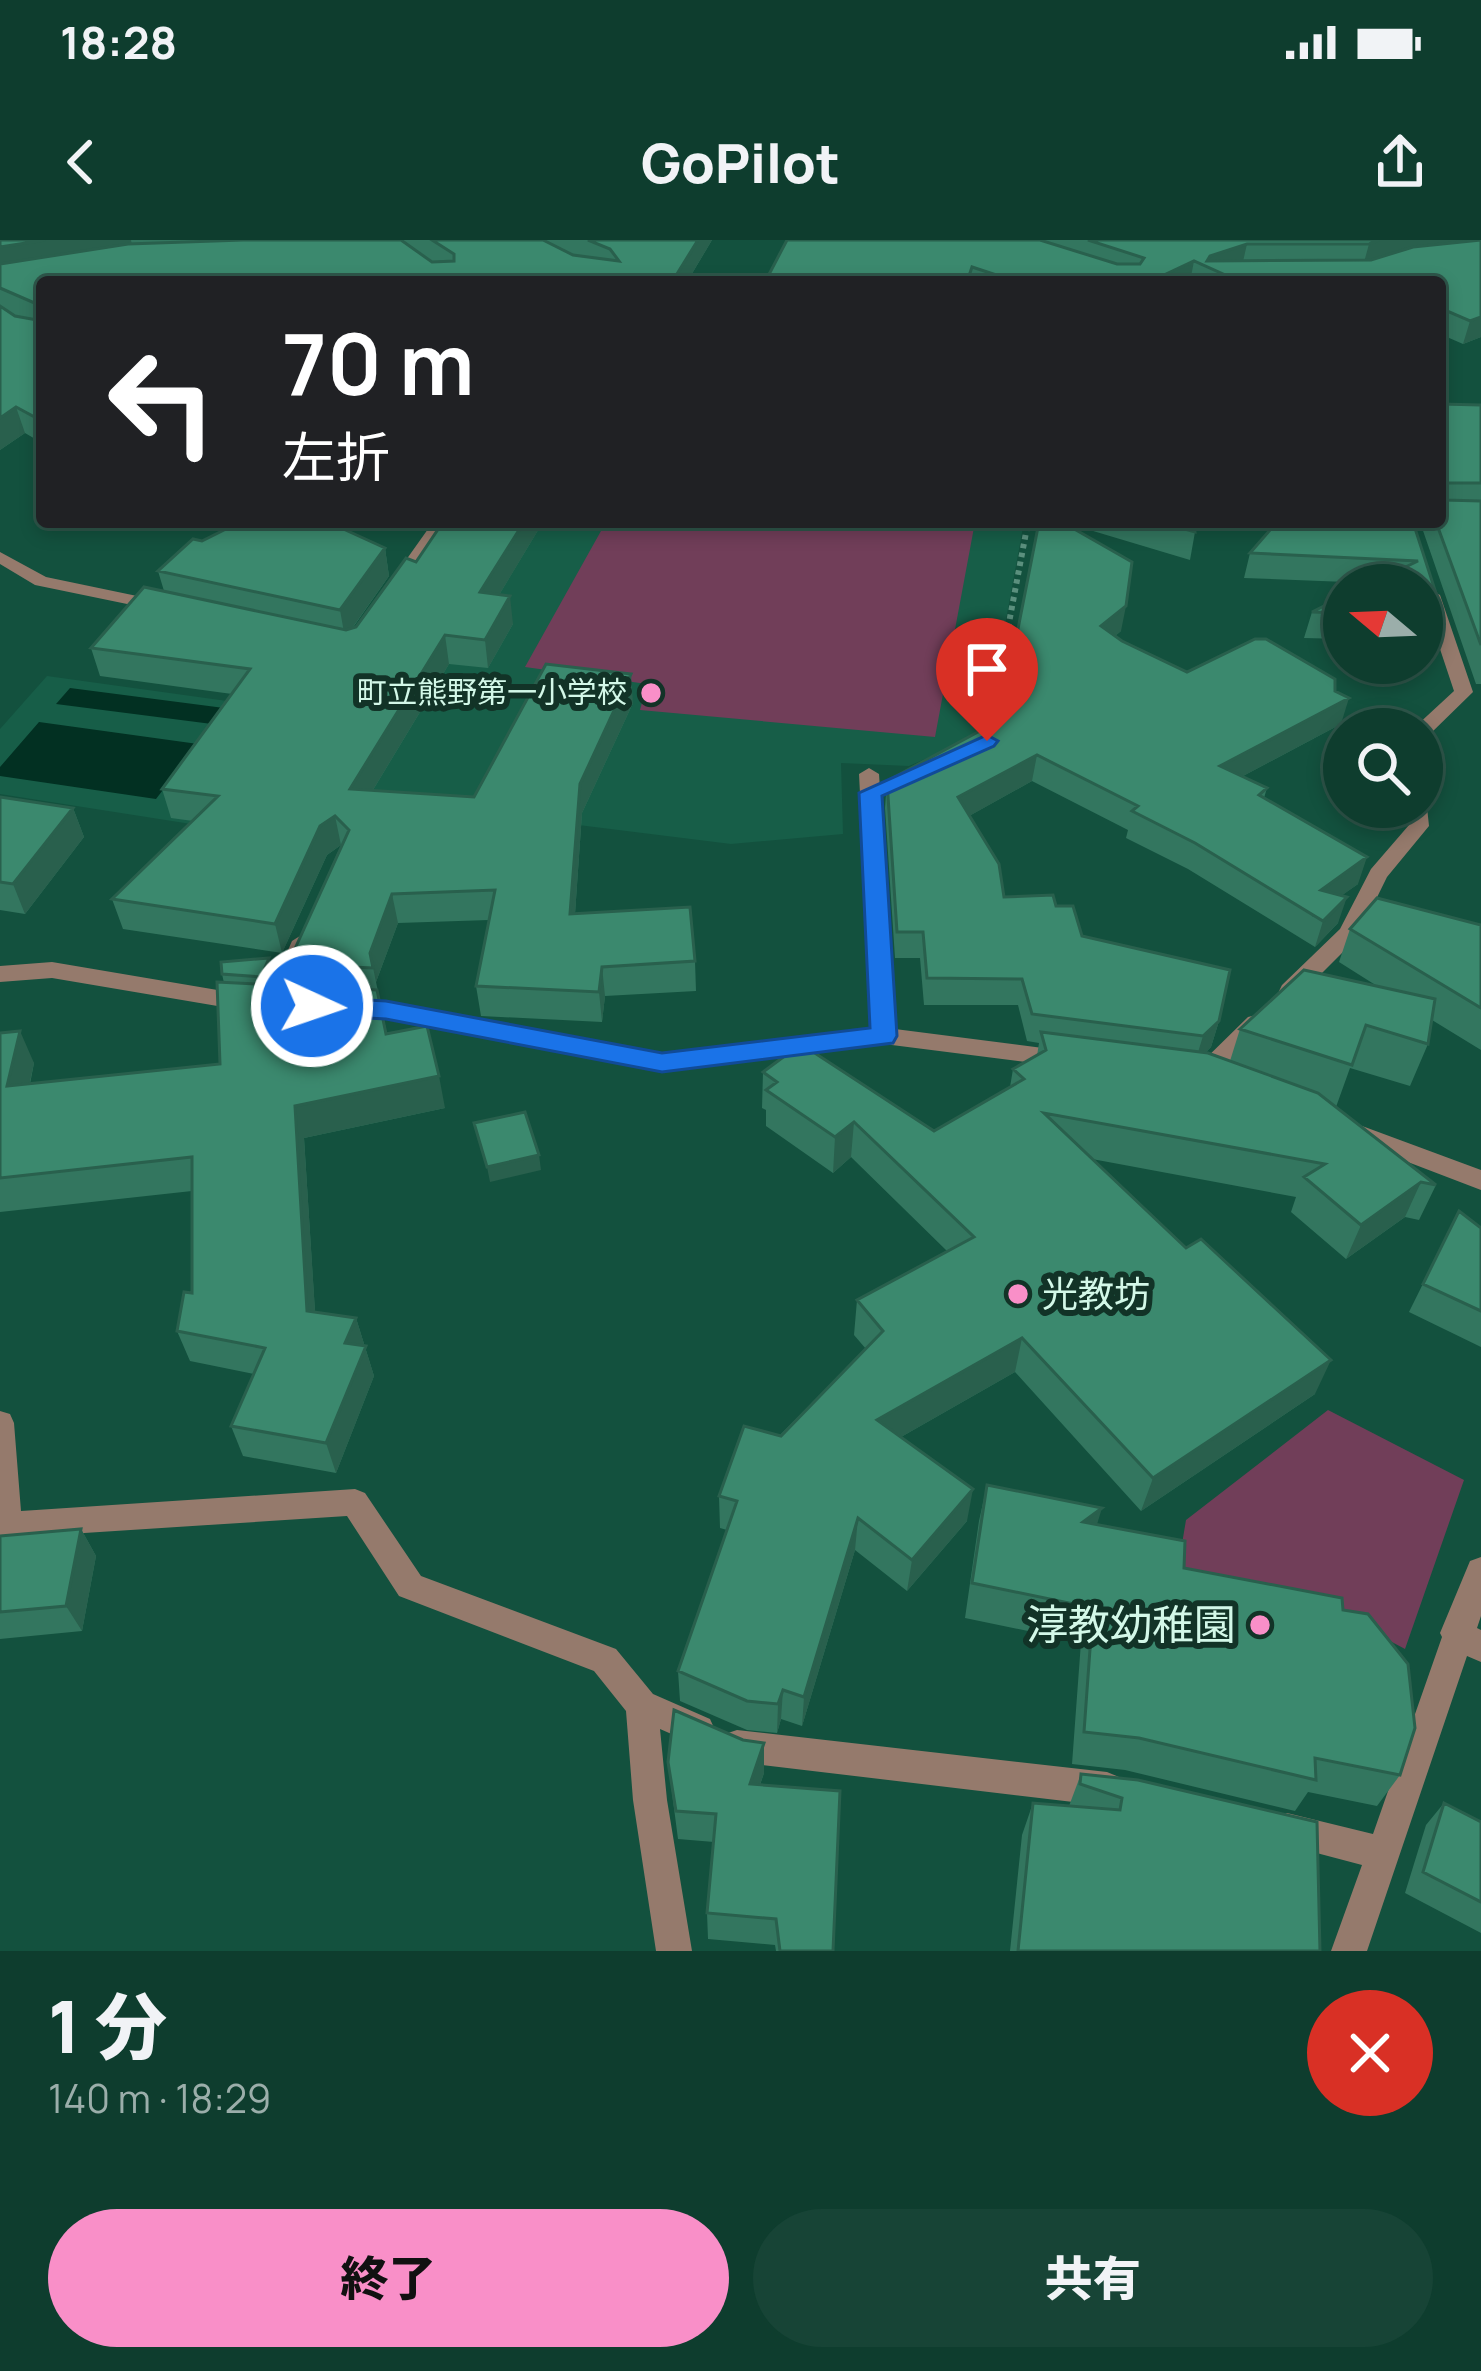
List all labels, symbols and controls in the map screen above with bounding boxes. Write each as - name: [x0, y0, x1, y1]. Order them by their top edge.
- text: 18:28: [60, 11, 177, 73]
- text: GoPilot: [641, 125, 840, 199]
- icon: back: [48, 129, 114, 195]
- icon: share: [1367, 129, 1433, 195]
- text: 70 m: [282, 305, 474, 420]
- icon: left: [84, 324, 240, 480]
- text: 左折: [282, 419, 390, 493]
- north arrow: [1323, 564, 1443, 684]
- map controls: [1323, 564, 1443, 828]
- pin: [936, 618, 1038, 741]
- icon: arrive: [954, 636, 1020, 702]
- place label: 町立熊野第一小学校: [357, 671, 627, 712]
- marker: 町立熊野第一小学校: [638, 680, 664, 706]
- button: search: [1323, 708, 1443, 828]
- position arrow: [249, 943, 375, 1069]
- place label: 光教坊: [1042, 1269, 1150, 1318]
- marker: 光教坊: [1005, 1281, 1031, 1307]
- place label: 淳教幼稚園: [1026, 1595, 1236, 1653]
- marker: 淳教幼稚園: [1247, 1612, 1273, 1638]
- text: 1 分: [48, 1976, 167, 2075]
- button: close: [1307, 1990, 1433, 2116]
- text: 140 m · 18:29: [48, 2071, 271, 2125]
- button: 終了: [48, 2209, 729, 2347]
- button: 共有: [753, 2209, 1433, 2347]

